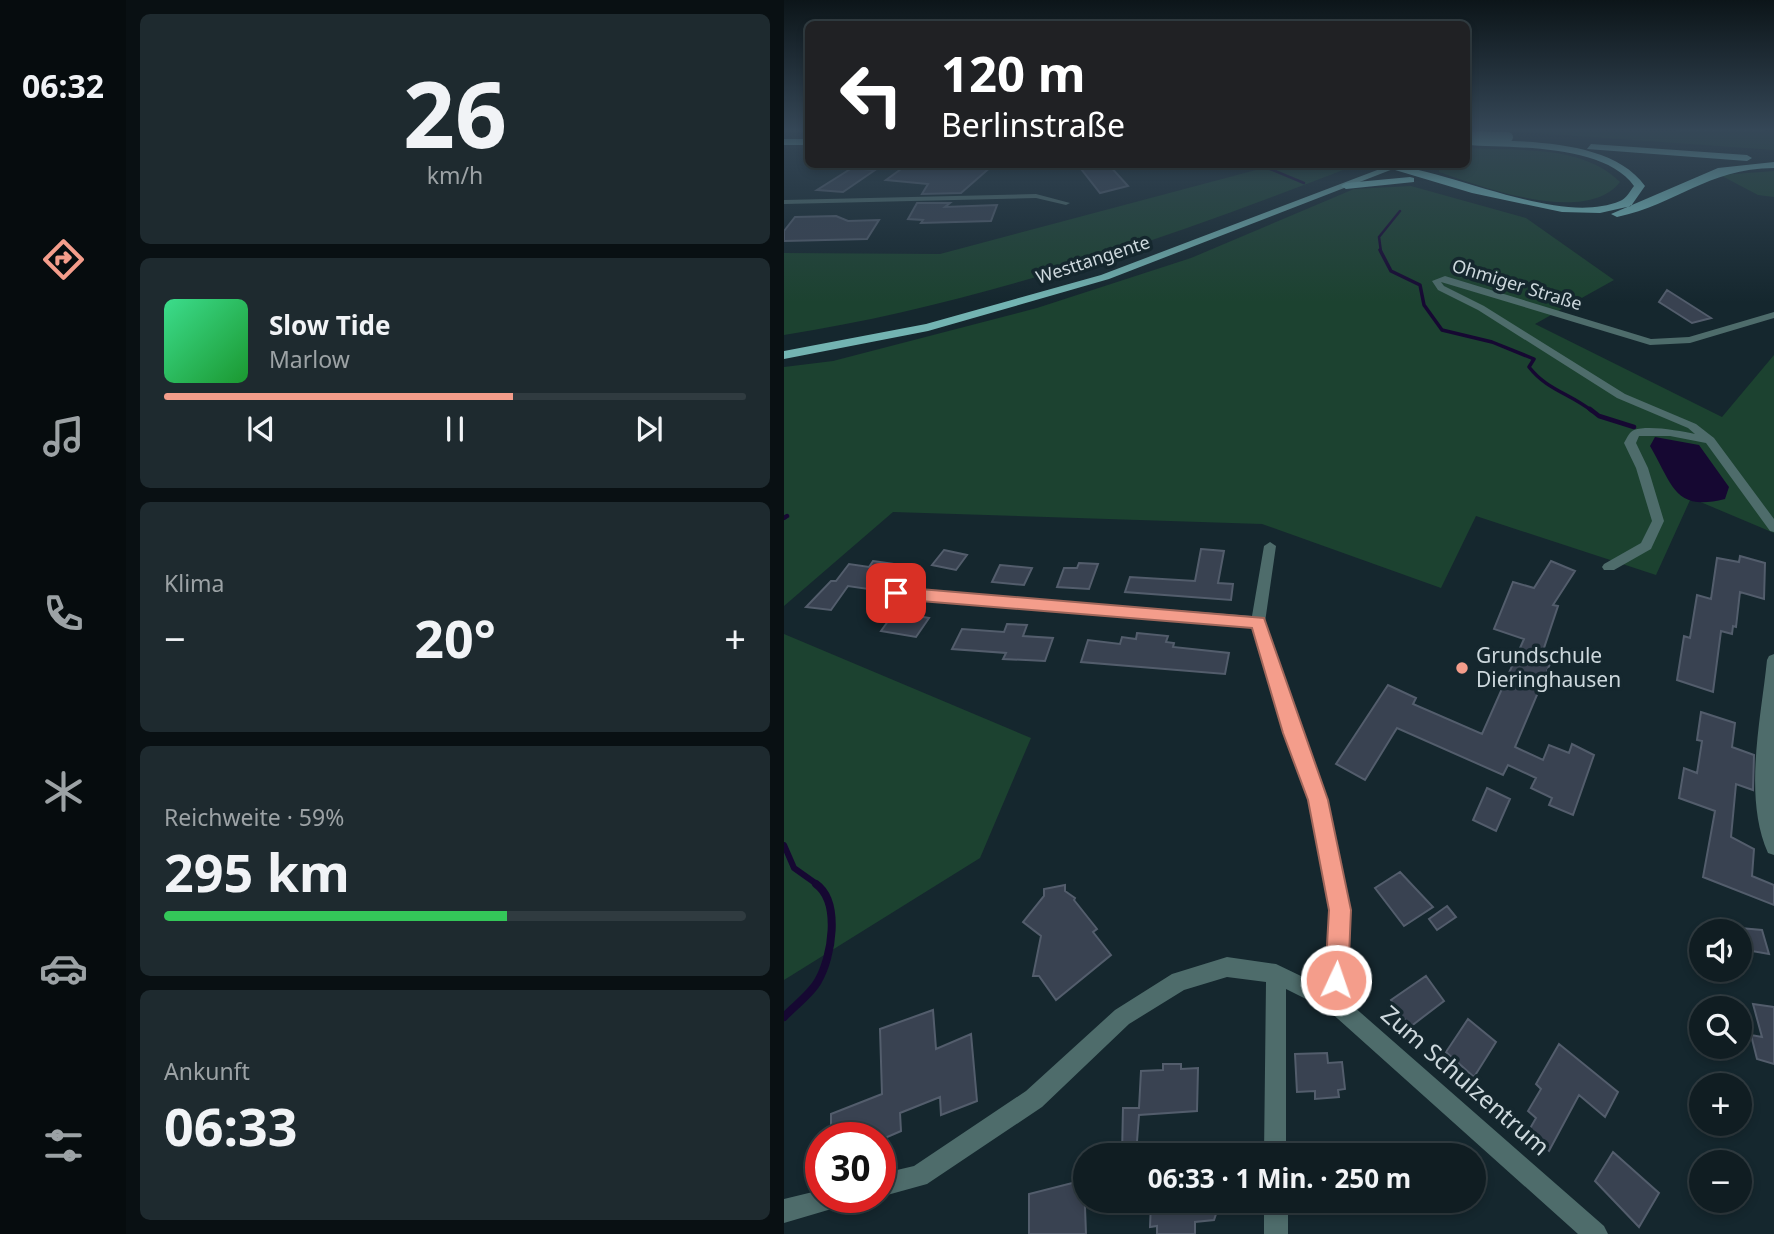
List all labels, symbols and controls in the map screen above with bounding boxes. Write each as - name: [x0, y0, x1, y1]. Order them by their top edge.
- text: 120 m: [941, 40, 1086, 106]
- icon: left: [826, 49, 917, 140]
- text: 26: [403, 51, 507, 175]
- text: 06:32: [22, 64, 104, 107]
- text: Berlinstraße: [941, 103, 1125, 146]
- text: km/h: [427, 159, 483, 191]
- street label: Westtangente: [1033, 229, 1153, 289]
- icon: directions: [39, 235, 88, 284]
- street label: Ohmiger Straße: [1449, 253, 1585, 315]
- text: Slow Tide: [269, 307, 391, 343]
- text: Marlow: [269, 343, 350, 375]
- icon: previous: [242, 410, 280, 448]
- icon: pause: [436, 410, 474, 448]
- icon: next: [630, 410, 668, 448]
- icon: music: [39, 412, 88, 461]
- pin: [866, 563, 926, 623]
- text: Klima: [164, 567, 225, 599]
- icon: arrive: [877, 574, 915, 612]
- icon: phone: [39, 589, 88, 638]
- text: 20°: [414, 602, 496, 673]
- text: −: [164, 612, 186, 664]
- text: +: [724, 612, 746, 664]
- place label: Grundschule Dieringhausen: [1476, 641, 1621, 693]
- marker: Grundschule Dieringhausen: [1454, 660, 1470, 676]
- icon: climate: [39, 767, 88, 816]
- text: Reichweite · 59%: [164, 801, 344, 833]
- text: 295 km: [164, 836, 350, 907]
- map controls: [1689, 919, 1752, 1213]
- button: sound: [1689, 919, 1752, 982]
- position arrow: [1299, 943, 1373, 1017]
- icon: car: [39, 944, 88, 993]
- button: search: [1689, 996, 1752, 1059]
- street label: Zum Schulzentrum: [1375, 997, 1557, 1162]
- text: Ankunft: [164, 1055, 250, 1087]
- button: +: [1689, 1073, 1752, 1136]
- text: 06:33: [164, 1090, 298, 1161]
- icon: filters: [39, 1121, 88, 1170]
- speed limit sign: 30: [805, 1122, 896, 1213]
- button: −: [1689, 1150, 1752, 1213]
- text: 06:33 · 1 Min. · 250 m: [1148, 1160, 1411, 1196]

